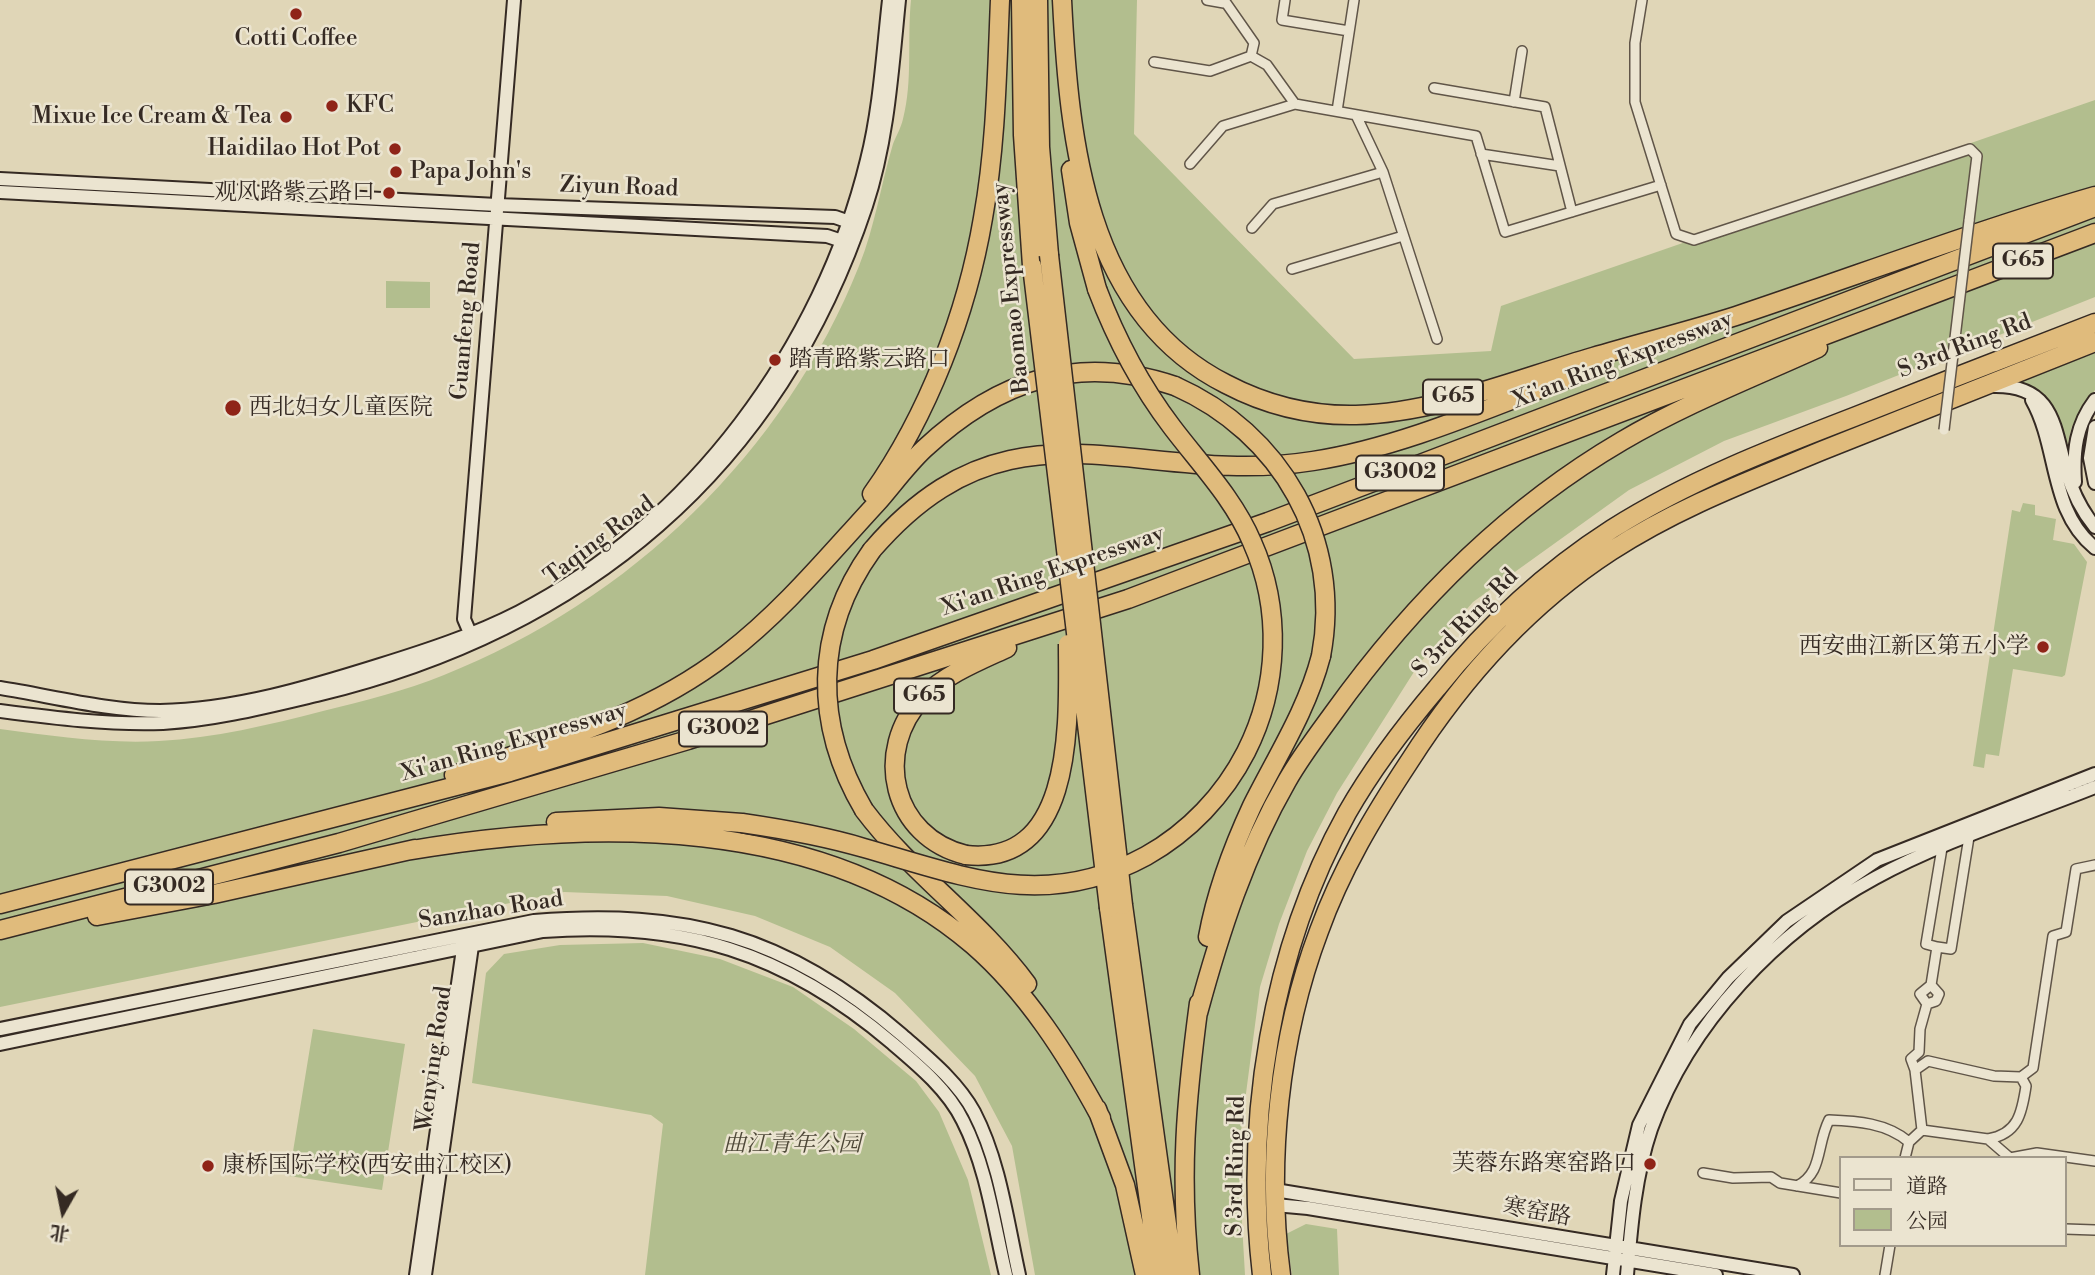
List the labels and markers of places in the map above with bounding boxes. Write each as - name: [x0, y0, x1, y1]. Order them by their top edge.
- marker: Cotti Coffee: [288, 6, 304, 22]
- place label: Cotti Coffee: [234, 25, 358, 53]
- place label: KFC: [346, 92, 394, 120]
- marker: KFC: [324, 98, 340, 114]
- place label: Mixue Ice Cream & Tea: [32, 103, 272, 131]
- marker: Mixue Ice Cream & Tea: [278, 109, 294, 125]
- place label: Haidilao Hot Pot: [207, 135, 381, 163]
- marker: Haidilao Hot Pot: [387, 141, 403, 157]
- place label: Papa John's: [410, 158, 531, 186]
- marker: Papa John's: [388, 164, 404, 180]
- place label: 观风路紫云路口: [214, 179, 375, 207]
- marker: 观风路紫云路口: [381, 185, 397, 201]
- place label: 踏青路紫云路口: [789, 346, 950, 374]
- marker: 踏青路紫云路口: [767, 352, 783, 368]
- place label: 西北妇女儿童医院: [249, 394, 433, 422]
- marker: 西北妇女儿童医院: [223, 398, 243, 418]
- place label: 西安曲江新区第五小学: [1799, 633, 2029, 661]
- marker: 西安曲江新区第五小学: [2035, 639, 2051, 655]
- place label: 芙蓉东路寒窑路口: [1452, 1150, 1636, 1178]
- place label: 康桥国际学校(西安曲江校区): [222, 1152, 512, 1180]
- marker: 芙蓉东路寒窑路口: [1642, 1156, 1658, 1172]
- marker: 康桥国际学校(西安曲江校区): [200, 1158, 216, 1174]

